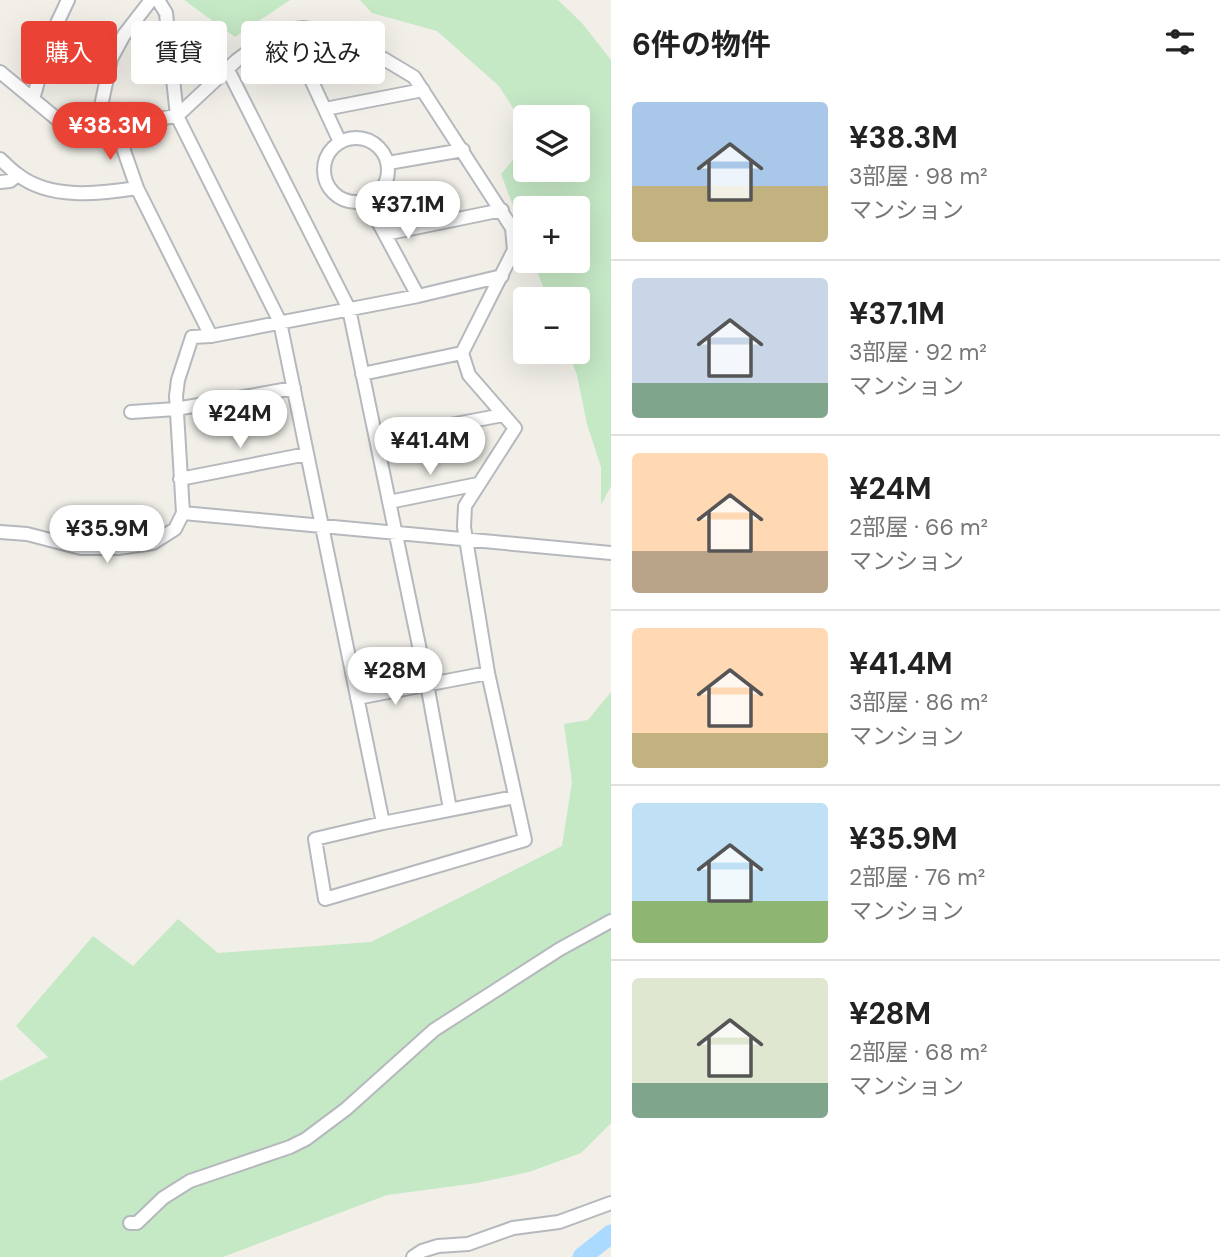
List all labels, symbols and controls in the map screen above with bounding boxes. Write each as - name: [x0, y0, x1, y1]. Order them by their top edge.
- chip: 購入: [21, 21, 117, 84]
- chip: 賃貸: [131, 21, 227, 84]
- chip: 絞り込み: [241, 21, 385, 84]
- icon: filters: [1161, 23, 1199, 61]
- text: 6件の物件: [632, 25, 771, 64]
- pin: ¥38.3M: [53, 102, 167, 162]
- map controls: [513, 105, 590, 364]
- button: layers: [513, 105, 590, 182]
- text: ¥38.3M: [68, 110, 152, 140]
- text: ¥38.3M: [849, 118, 958, 157]
- icon: home: [688, 130, 772, 214]
- text: 3部屋 · 98 m²: [849, 161, 988, 191]
- pin: ¥37.1M: [351, 182, 465, 241]
- text: ¥37.1M: [371, 189, 445, 219]
- text: マンション: [849, 195, 964, 225]
- button: +: [513, 196, 590, 273]
- button: −: [513, 287, 590, 364]
- text: ¥37.1M: [849, 294, 945, 333]
- icon: home: [688, 306, 772, 390]
- text: 3部屋 · 92 m²: [849, 337, 987, 367]
- text: マンション: [849, 371, 964, 401]
- pin: ¥24M: [199, 391, 281, 450]
- text: ¥24M: [208, 398, 272, 428]
- pin: ¥41.4M: [373, 418, 487, 477]
- text: ¥41.4M: [390, 425, 470, 455]
- text: ¥24M: [849, 469, 932, 508]
- icon: home: [688, 481, 772, 565]
- pin: ¥35.9M: [50, 505, 164, 565]
- text: 2部屋 · 66 m²: [849, 512, 988, 542]
- text: ¥35.9M: [65, 513, 149, 543]
- text: マンション: [849, 546, 964, 576]
- text: ¥41.4M: [849, 644, 953, 683]
- pin: ¥28M: [354, 648, 436, 707]
- text: ¥28M: [364, 655, 427, 685]
- icon: home: [688, 656, 772, 740]
- text: 3部屋 · 86 m²: [849, 687, 988, 717]
- text: マンション: [849, 721, 964, 751]
- text: ¥35.9M: [849, 819, 958, 858]
- icon: home: [688, 831, 772, 915]
- text: 2部屋 · 76 m²: [849, 862, 985, 892]
- text: マンション: [849, 896, 964, 926]
- text: ¥28M: [849, 994, 931, 1033]
- icon: home: [688, 1006, 772, 1090]
- text: 2部屋 · 68 m²: [849, 1037, 988, 1067]
- text: マンション: [849, 1071, 964, 1101]

